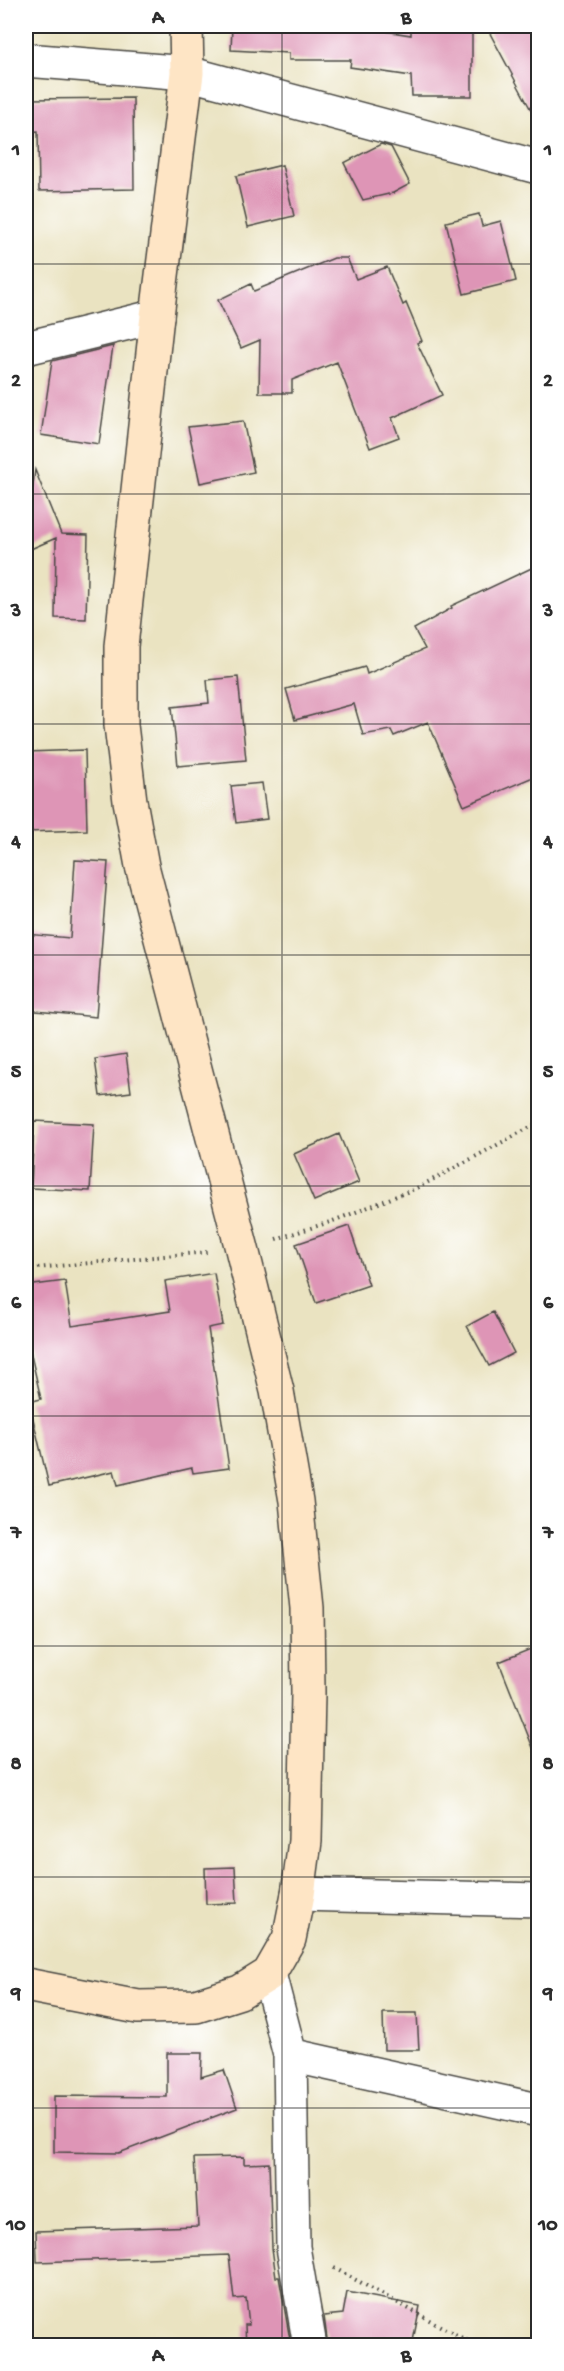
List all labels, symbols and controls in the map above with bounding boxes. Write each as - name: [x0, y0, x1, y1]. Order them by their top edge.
- text: A: [151, 8, 166, 31]
- text: B: [400, 8, 412, 31]
- text: 1: [11, 140, 20, 163]
- text: 1: [543, 140, 552, 163]
- text: 2: [11, 371, 21, 394]
- text: 2: [543, 371, 553, 394]
- text: 3: [10, 601, 21, 624]
- text: 3: [542, 601, 553, 624]
- text: 4: [10, 832, 21, 855]
- text: 4: [542, 832, 553, 855]
- text: 5: [11, 1062, 22, 1085]
- text: 5: [543, 1062, 554, 1085]
- text: 6: [11, 1293, 22, 1316]
- text: 6: [543, 1293, 554, 1316]
- text: 7: [10, 1523, 23, 1546]
- text: 7: [542, 1523, 555, 1546]
- text: 8: [11, 1754, 22, 1777]
- text: 8: [543, 1754, 554, 1777]
- text: 9: [10, 1984, 21, 2007]
- text: 9: [542, 1984, 553, 2007]
- text: 10: [5, 2215, 26, 2238]
- text: 10: [537, 2215, 558, 2238]
- text: A: [151, 2346, 166, 2369]
- text: B: [400, 2346, 412, 2369]

